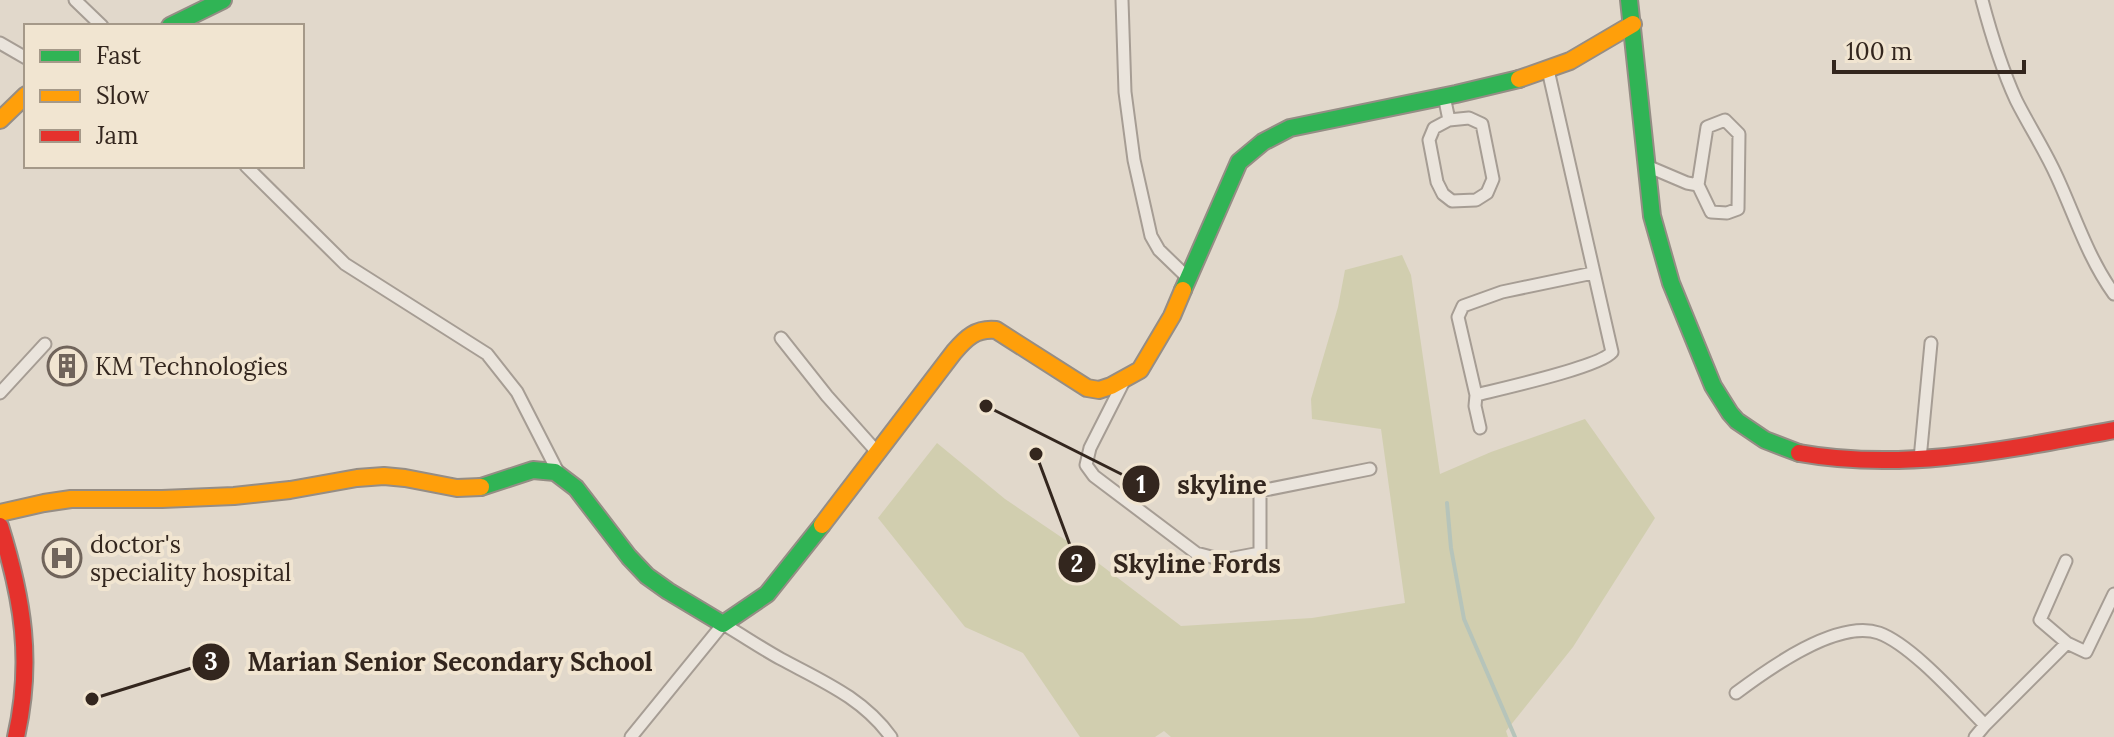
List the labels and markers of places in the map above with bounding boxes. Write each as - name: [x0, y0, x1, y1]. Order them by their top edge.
- building icon: KM Technologies: [46, 345, 88, 387]
- place label: KM Technologies: [95, 351, 288, 382]
- callout: skyline: [1121, 459, 1282, 509]
- place label: doctor's speciality hospital: [90, 529, 291, 588]
- hospital icon: doctor's speciality hospital: [41, 537, 83, 579]
- callout: Skyline Fords: [1057, 539, 1297, 589]
- callout: Marian Senior Secondary School: [191, 637, 668, 687]

